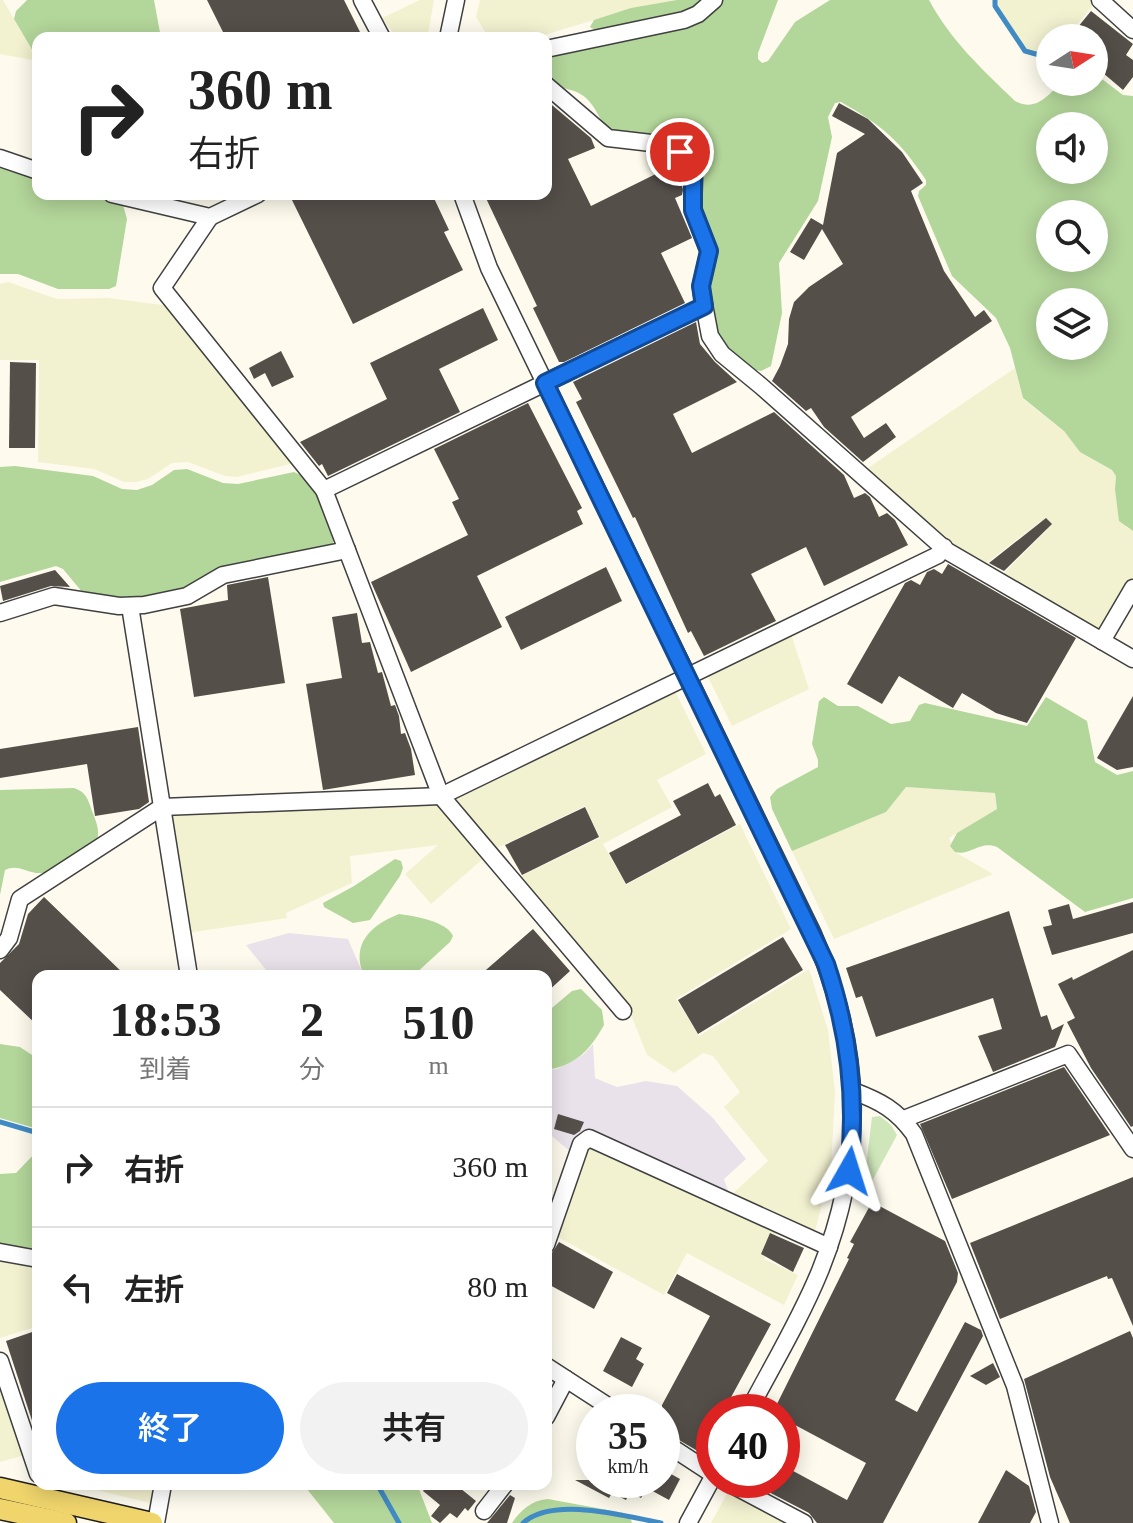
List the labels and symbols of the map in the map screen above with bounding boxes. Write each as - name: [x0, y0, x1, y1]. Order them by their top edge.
- north arrow: [1036, 24, 1108, 96]
- pin: [646, 118, 714, 186]
- position arrow: [807, 1129, 891, 1213]
- speed limit sign: 40: [696, 1394, 800, 1498]

